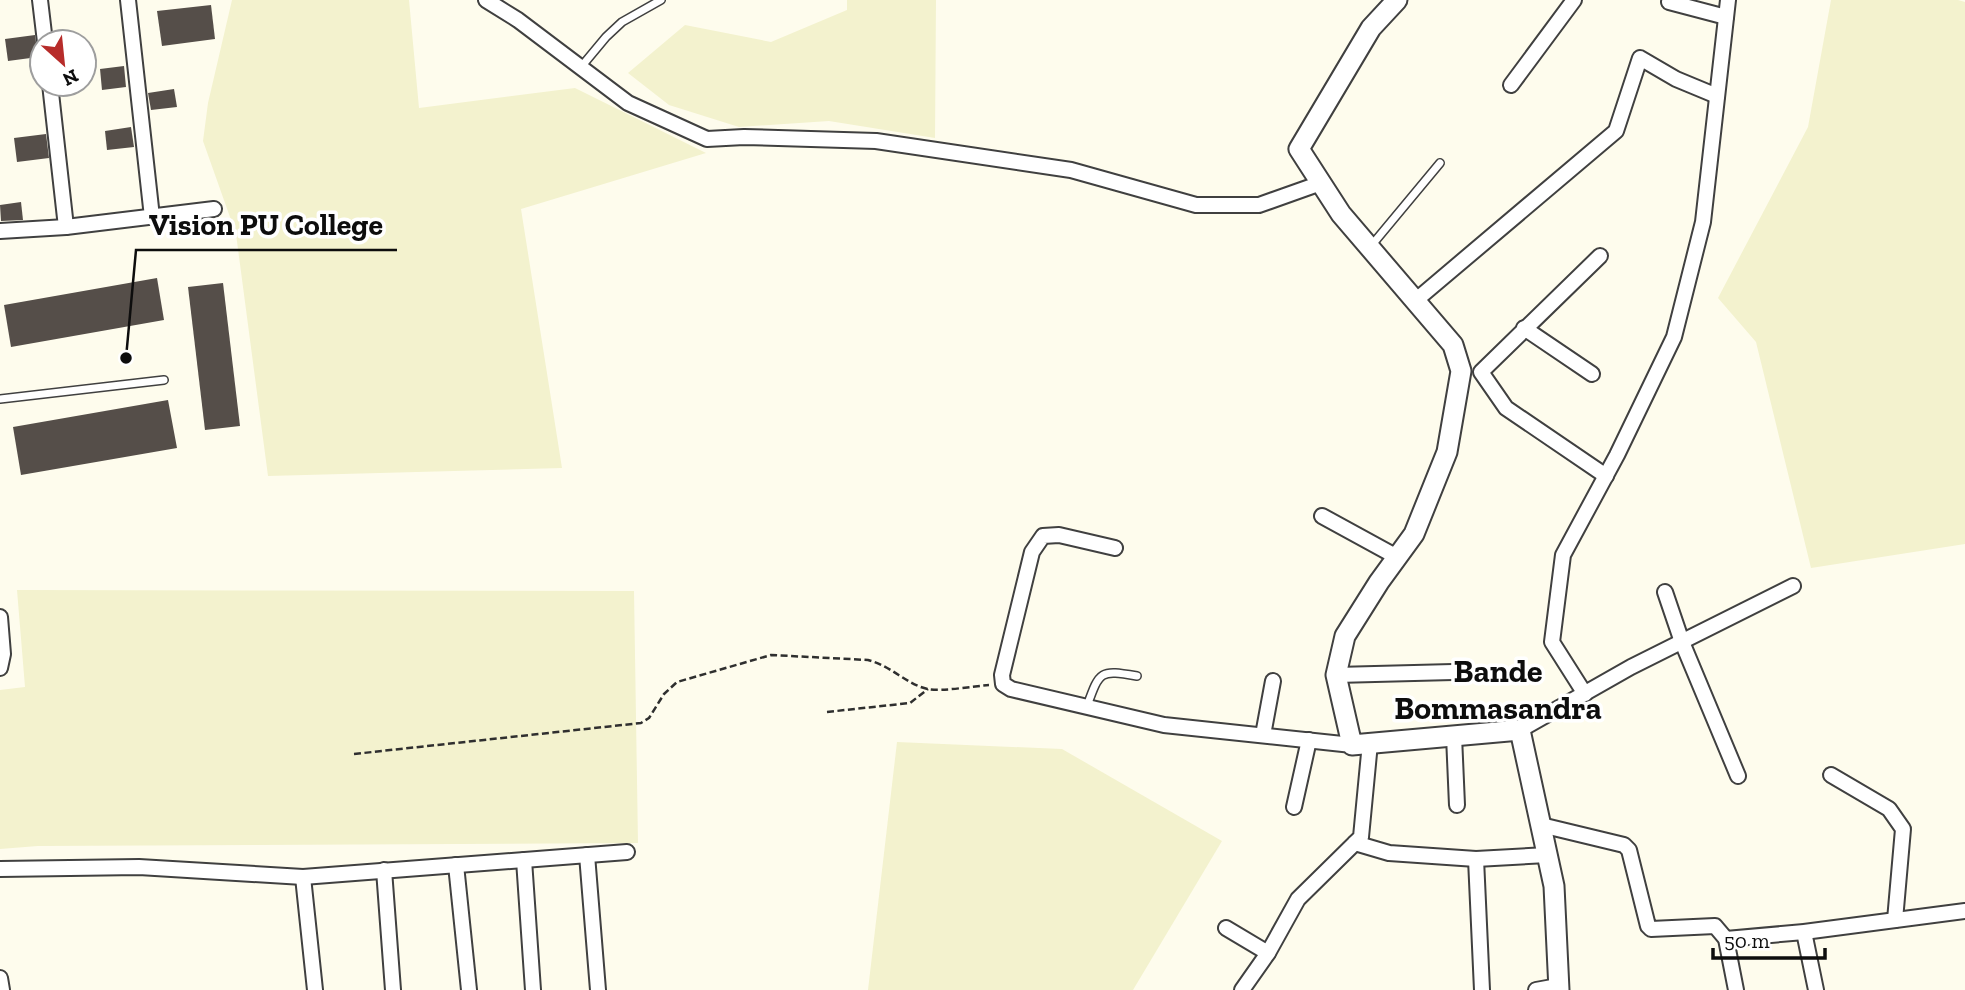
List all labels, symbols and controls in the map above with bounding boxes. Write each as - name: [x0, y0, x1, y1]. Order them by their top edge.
- north arrow: [28, 28, 98, 98]
- text: N: [59, 64, 82, 91]
- callout: Vision PU College: [136, 199, 397, 250]
- text: Vision PU College: [149, 207, 383, 243]
- district label: Bande Bommasandra: [1394, 652, 1602, 727]
- scale bar: [1713, 916, 1825, 960]
- text: 50 m: [1724, 928, 1770, 953]

